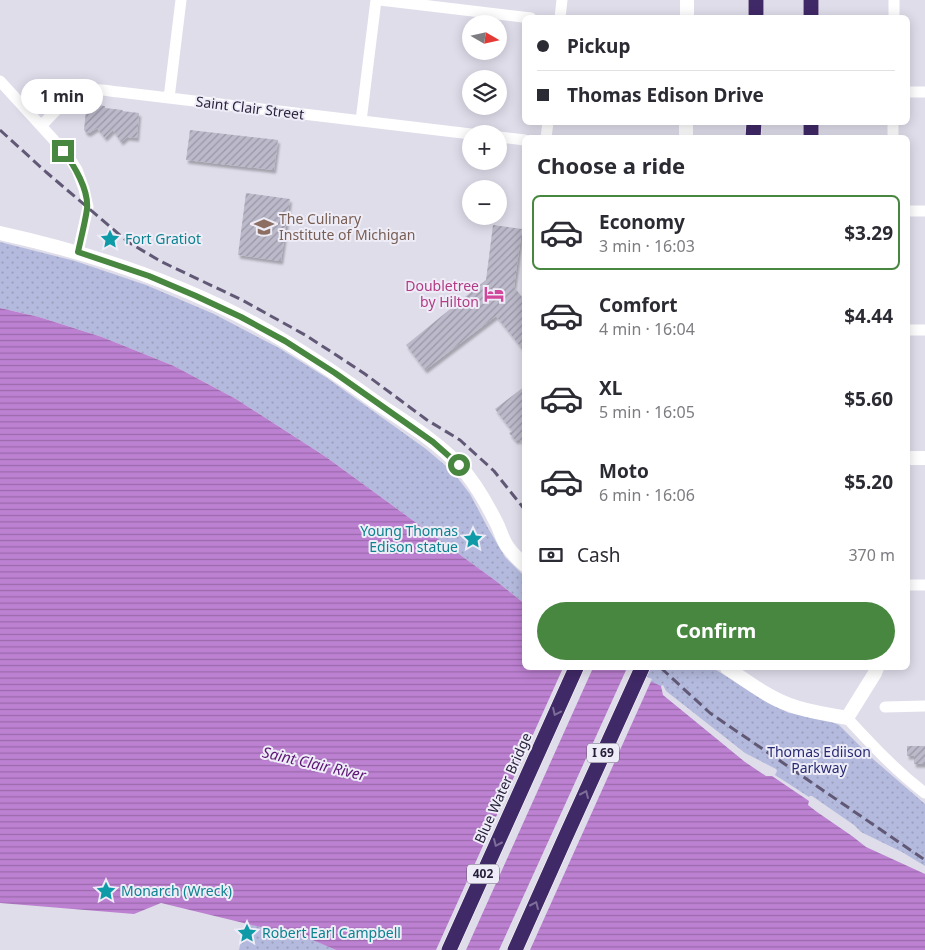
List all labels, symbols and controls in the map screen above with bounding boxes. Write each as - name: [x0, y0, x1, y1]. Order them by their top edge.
- north arrow: [462, 15, 508, 60]
- map controls: [462, 15, 507, 225]
- text: Pickup: [567, 33, 630, 59]
- button: layers: [462, 70, 507, 115]
- callout: 1 min: [22, 78, 104, 114]
- text: Thomas Edison Drive: [567, 82, 764, 108]
- text: 1 min: [40, 85, 84, 107]
- street label: Saint Clair Street: [195, 91, 305, 124]
- button: +: [462, 125, 507, 170]
- route end: [52, 140, 74, 162]
- text: Choose a ride: [537, 150, 685, 180]
- button: −: [462, 180, 507, 225]
- place label: The Culinary Institute of Michigan: [279, 209, 415, 244]
- text: Economy: [599, 209, 685, 235]
- icon: car: [539, 210, 584, 255]
- school or university icon: The Culinary Institute of Michigan: [253, 216, 275, 238]
- text: $3.29: [844, 220, 893, 246]
- place icon: Fort Gratiot: [99, 228, 121, 250]
- place label: Fort Gratiot: [125, 229, 201, 248]
- text: 3 min · 16:03: [599, 235, 695, 257]
- place label: Doubletree by Hilton: [405, 276, 479, 311]
- hotel icon: Doubletree by Hilton: [483, 283, 505, 305]
- text: Comfort: [599, 292, 678, 318]
- icon: car: [539, 293, 584, 338]
- text: $4.44: [844, 303, 893, 329]
- text: 4 min · 16:04: [599, 318, 695, 340]
- text: XL: [599, 375, 622, 401]
- icon: car: [539, 376, 584, 421]
- text: $5.60: [844, 386, 893, 412]
- text: 5 min · 16:05: [599, 401, 695, 423]
- route start: [448, 454, 470, 476]
- text: Moto: [599, 458, 649, 484]
- icon: car: [539, 459, 584, 504]
- text: $5.20: [844, 469, 893, 495]
- text: 6 min · 16:06: [599, 484, 695, 506]
- place label: Young Thomas Edison statue: [360, 521, 458, 556]
- place icon: Young Thomas Edison statue: [462, 528, 484, 550]
- icon: cash: [537, 541, 565, 569]
- text: Cash: [577, 542, 621, 568]
- text: 370 m: [848, 544, 895, 566]
- button: Confirm: [537, 602, 895, 660]
- one-way arrow: [551, 707, 562, 716]
- street label: Blue Water Bridge: [470, 729, 536, 846]
- water label: Saint Clair River: [261, 741, 369, 785]
- park label: Thomas Ediison Parkway: [767, 742, 871, 777]
- road number: I 69: [587, 744, 619, 762]
- one-way arrow: [578, 790, 589, 799]
- one-way arrow: [492, 838, 503, 847]
- road number: 402: [467, 864, 499, 884]
- place icon: Monarch (Wreck): [95, 880, 117, 902]
- place label: Monarch (Wreck): [121, 881, 232, 900]
- one-way arrow: [528, 901, 539, 910]
- place icon: Robert Earl Campbell: [236, 922, 258, 944]
- place label: Robert Earl Campbell: [262, 923, 401, 942]

